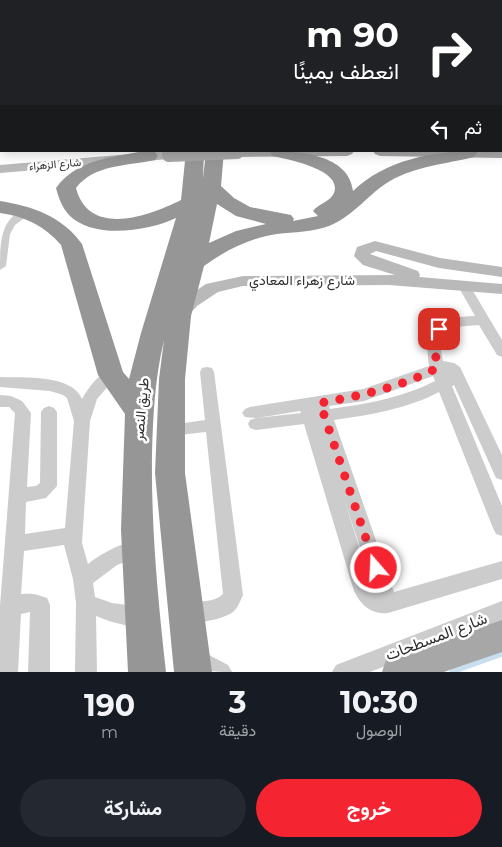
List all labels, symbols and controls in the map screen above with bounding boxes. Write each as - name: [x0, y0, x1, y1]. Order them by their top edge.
- text: 90 m: [306, 13, 399, 56]
- icon: right: [417, 20, 482, 85]
- text: انعطف يمينًا: [293, 58, 399, 85]
- icon: left: [426, 115, 454, 143]
- text: ثم: [464, 116, 482, 139]
- street label: شارع الزهراء: [28, 155, 82, 174]
- street label: شارع زهراء المعادي: [249, 271, 355, 292]
- pin: [418, 308, 460, 350]
- icon: arrive: [425, 315, 453, 343]
- street label: طريق النصر: [129, 377, 153, 442]
- position arrow: [349, 541, 401, 593]
- street label: شارع المسطحات: [383, 608, 490, 666]
- text: 3: [229, 684, 246, 721]
- text: 10:30: [340, 684, 418, 721]
- text: 190: [84, 687, 135, 724]
- text: دقيقة: [219, 721, 256, 740]
- text: الوصول: [356, 721, 402, 740]
- text: m: [101, 723, 118, 742]
- button: مشاركة: [20, 779, 246, 837]
- button: خروج: [256, 779, 482, 837]

